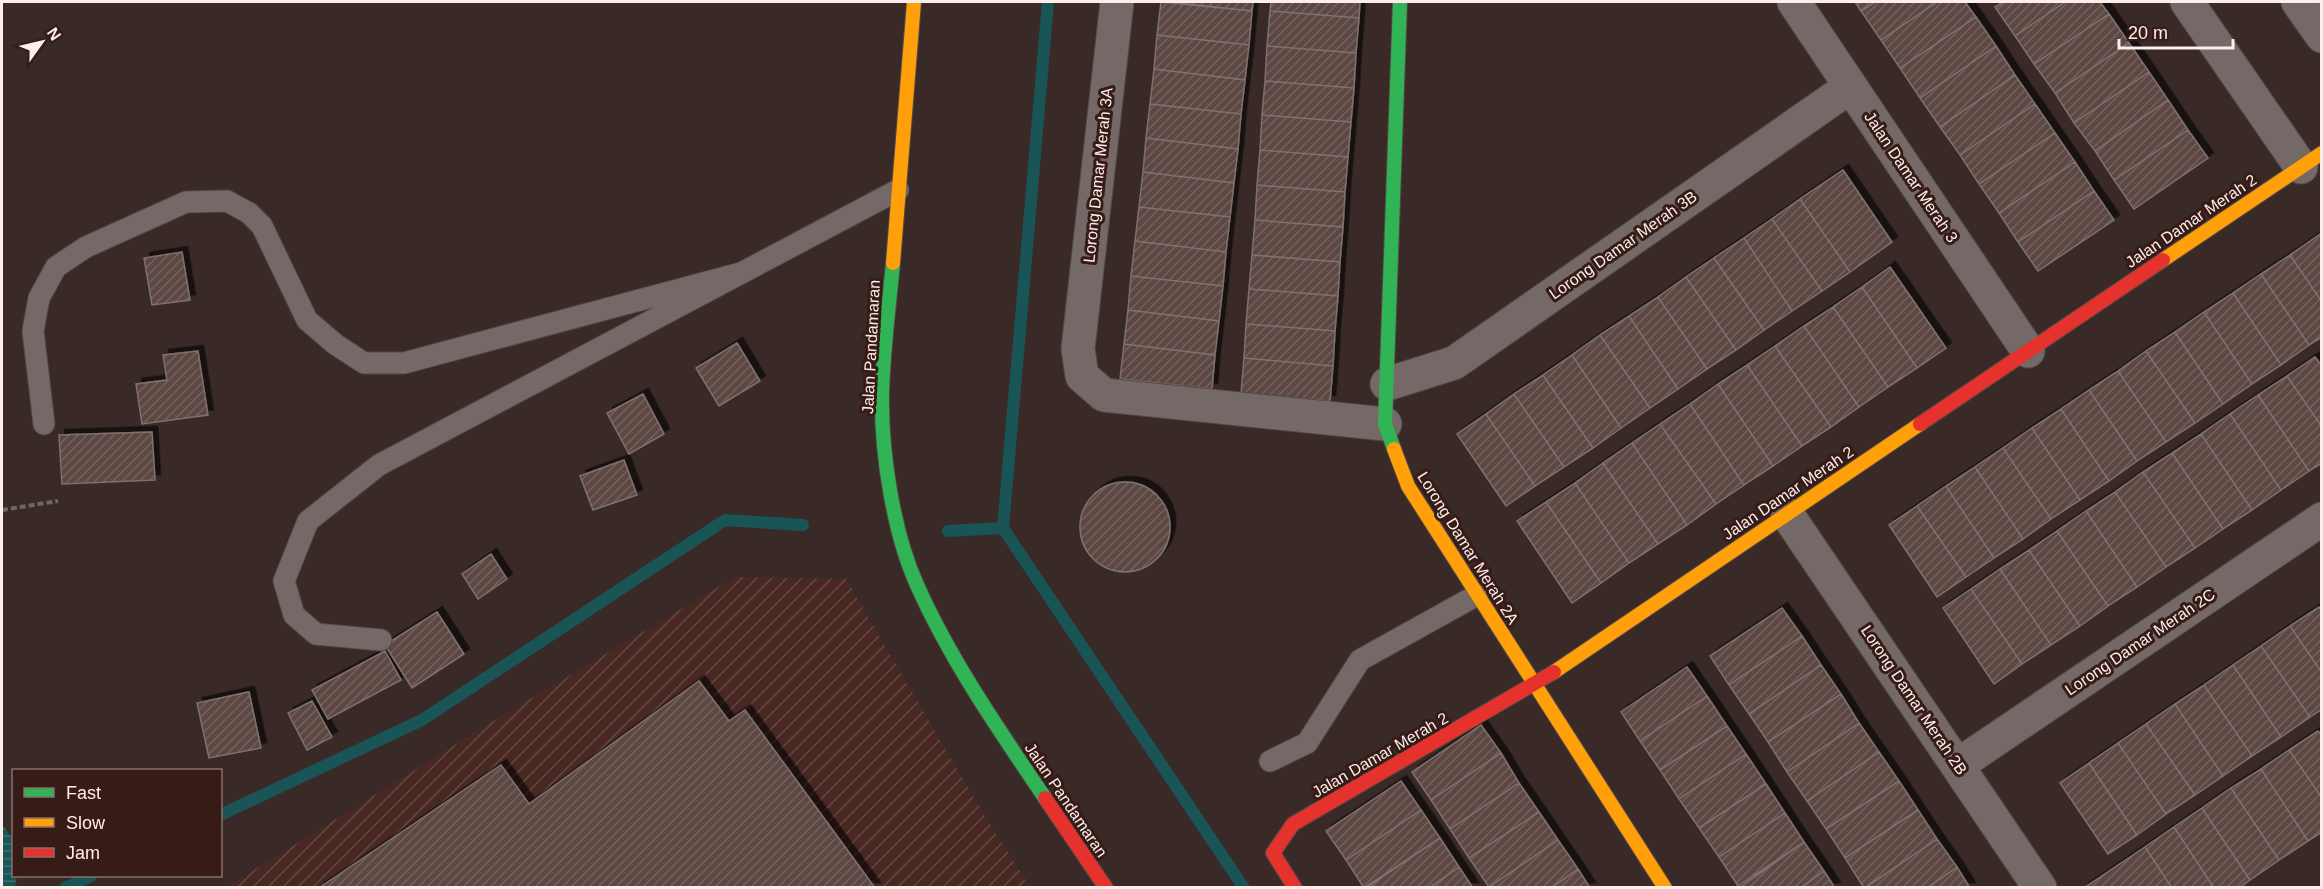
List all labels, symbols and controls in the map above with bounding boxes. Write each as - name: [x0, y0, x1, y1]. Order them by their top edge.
- north arrow: [12, 12, 72, 72]
- scale bar: [2119, 12, 2233, 50]
- text: 20 m: [2128, 23, 2168, 43]
- text: N: [44, 24, 64, 43]
- street label: Lorong Damar Merah 3A: [1080, 86, 1116, 263]
- street label: Jalan Damar Merah 3: [1861, 108, 1961, 246]
- street label: Jalan Damar Merah 2: [2122, 171, 2260, 271]
- street label: Lorong Damar Merah 3B: [1546, 188, 1700, 302]
- street label: Jalan Pandamaran: [859, 279, 883, 415]
- street label: Jalan Damar Merah 2: [1719, 443, 1857, 543]
- street label: Lorong Damar Merah 2A: [1414, 469, 1522, 627]
- street label: Lorong Damar Merah 2C: [2062, 585, 2218, 699]
- street label: Lorong Damar Merah 2B: [1858, 622, 1970, 778]
- street label: Jalan Damar Merah 2: [1309, 709, 1451, 801]
- street label: Jalan Pandamaran: [1021, 740, 1111, 860]
- legend: [12, 769, 222, 877]
- text: Fast: [66, 783, 101, 803]
- text: Slow: [66, 813, 106, 833]
- text: Jam: [66, 843, 100, 863]

